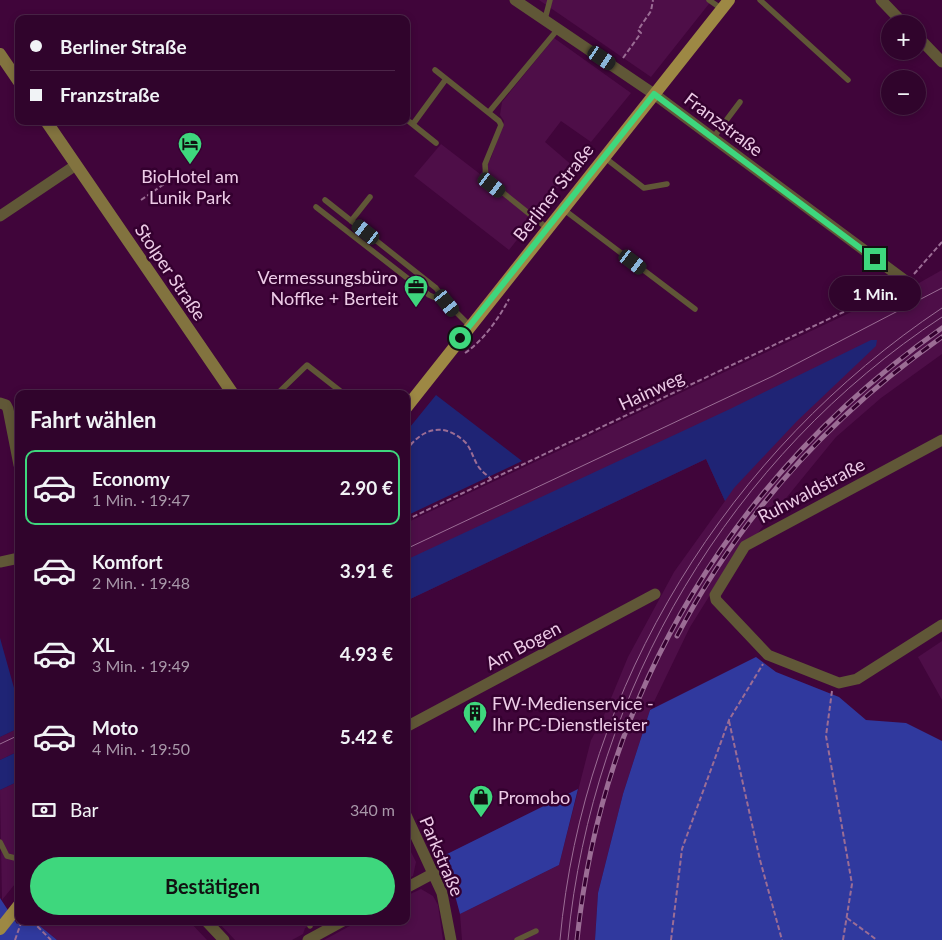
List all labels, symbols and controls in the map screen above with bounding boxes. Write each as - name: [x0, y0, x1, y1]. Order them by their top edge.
- map controls: [881, 15, 926, 115]
- button: +: [881, 15, 926, 60]
- text: Berliner Straße: [60, 35, 187, 58]
- car: [585, 43, 618, 73]
- button: −: [881, 70, 926, 115]
- text: Franzstraße: [60, 83, 160, 106]
- street label: Franzstraße: [680, 87, 768, 161]
- hotel icon: BioHotel am Lunik Park: [177, 131, 203, 165]
- street label: Berliner Straße: [508, 139, 598, 245]
- place label: BioHotel am Lunik Park: [141, 165, 239, 208]
- car: [475, 170, 508, 200]
- car: [349, 217, 382, 247]
- street label: Stolper Straße: [131, 220, 211, 324]
- car: [616, 247, 649, 277]
- route end: [864, 248, 886, 270]
- place label: Vermessungsbüro Noffke + Berteit: [257, 266, 399, 309]
- office icon: Vermessungsbüro Noffke + Berteit: [403, 274, 429, 308]
- callout: 1 Min.: [829, 276, 921, 312]
- text: 1 Min.: [852, 284, 898, 303]
- car: [431, 287, 462, 319]
- route start: [449, 327, 471, 349]
- street label: Hainweg: [615, 365, 687, 415]
- text: Fahrt wählen: [30, 406, 157, 433]
- street label: Ruhwaldstraße: [754, 453, 868, 527]
- icon: car: [32, 465, 77, 510]
- text: Economy: [92, 467, 170, 490]
- text: 2.90 €: [340, 476, 393, 499]
- text: 1 Min. · 19:47: [92, 490, 190, 509]
- icon: car: [32, 548, 77, 593]
- text: Komfort: [92, 550, 163, 573]
- text: 3.91 €: [340, 559, 393, 582]
- text: 2 Min. · 19:48: [92, 573, 190, 592]
- street label: Am Bogen: [482, 616, 564, 674]
- icon: car: [32, 631, 77, 676]
- text: XL: [92, 633, 115, 656]
- text: 4.93 €: [340, 642, 393, 665]
- text: 3 Min. · 19:49: [92, 656, 190, 675]
- place label: FW-Medienservice - Ihr PC-Dienstleister: [492, 692, 654, 735]
- building icon: FW-Medienservice - Ihr PC-Dienstleister: [462, 700, 488, 734]
- icon: car: [32, 714, 77, 759]
- text: Moto: [92, 716, 138, 739]
- text: 5.42 €: [340, 725, 393, 748]
- text: 4 Min. · 19:50: [92, 739, 190, 758]
- shop icon: Promobo: [468, 784, 494, 818]
- place label: Promobo: [498, 786, 570, 808]
- icon: cash: [30, 796, 58, 824]
- text: Bar: [70, 798, 99, 821]
- text: 340 m: [350, 800, 395, 819]
- street label: Parkstraße: [415, 813, 469, 899]
- button: Bestätigen: [30, 857, 395, 915]

